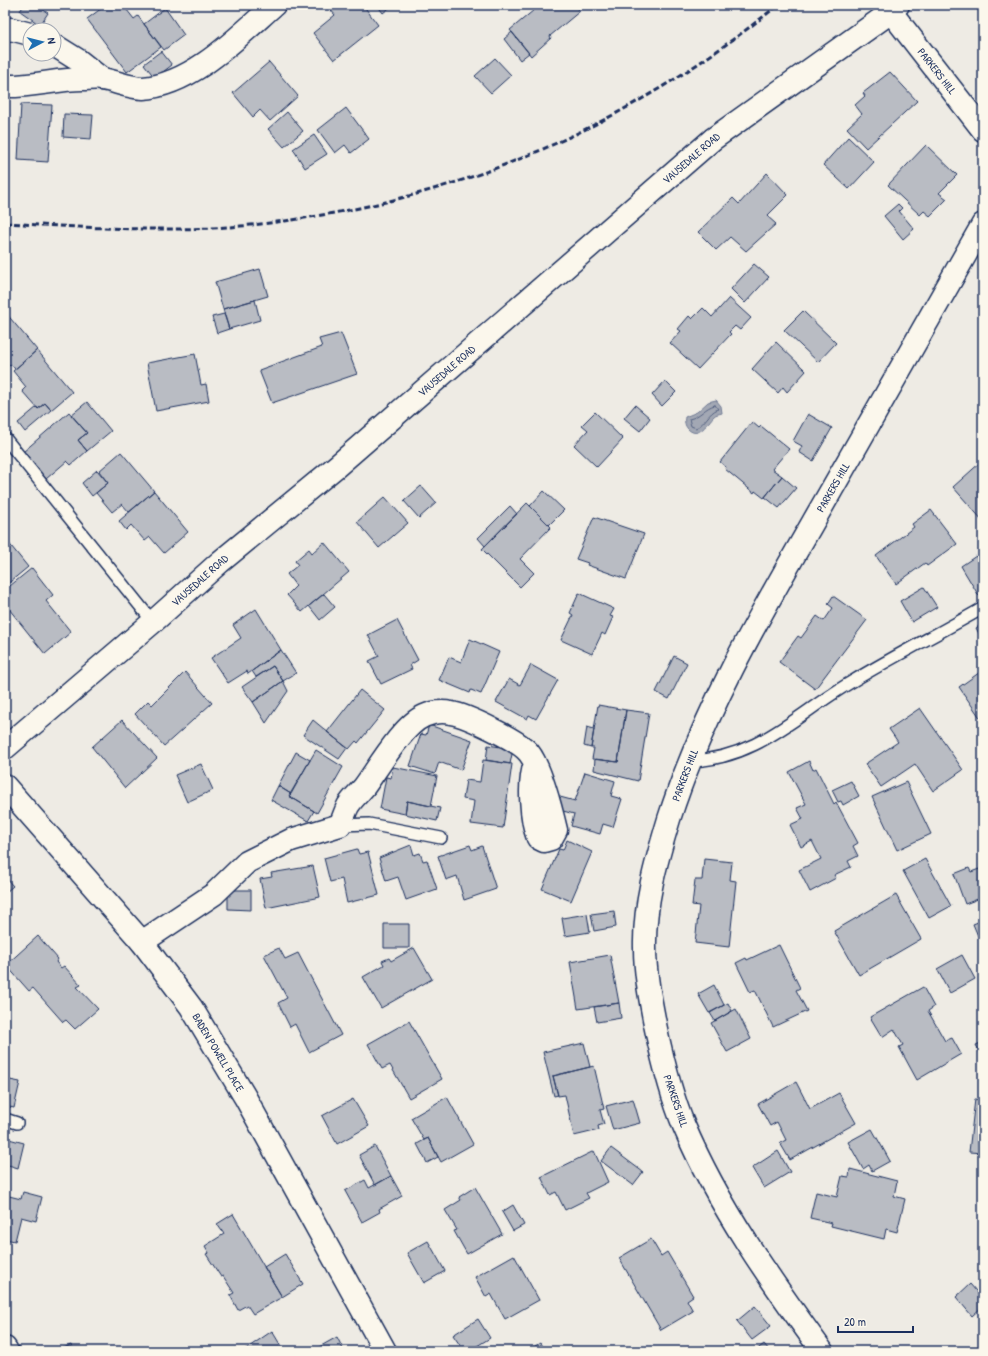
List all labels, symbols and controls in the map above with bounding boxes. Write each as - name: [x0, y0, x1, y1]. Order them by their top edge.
- north arrow: [22, 22, 62, 62]
- text: N: [45, 37, 59, 45]
- street label: PARKERS HILL: [915, 45, 959, 97]
- street label: VAUSEDALE ROAD: [660, 129, 723, 187]
- street label: VAUSEDALE ROAD: [415, 341, 479, 399]
- street label: PARKERS HILL: [813, 460, 853, 515]
- street label: VAUSEDALE ROAD: [168, 551, 232, 609]
- street label: PARKERS HILL: [669, 747, 701, 803]
- street label: BADEN POWELL PLACE: [189, 1011, 247, 1094]
- street label: PARKERS HILL: [660, 1073, 692, 1129]
- scale bar: [838, 1308, 913, 1334]
- text: 20 m: [844, 1313, 866, 1330]

